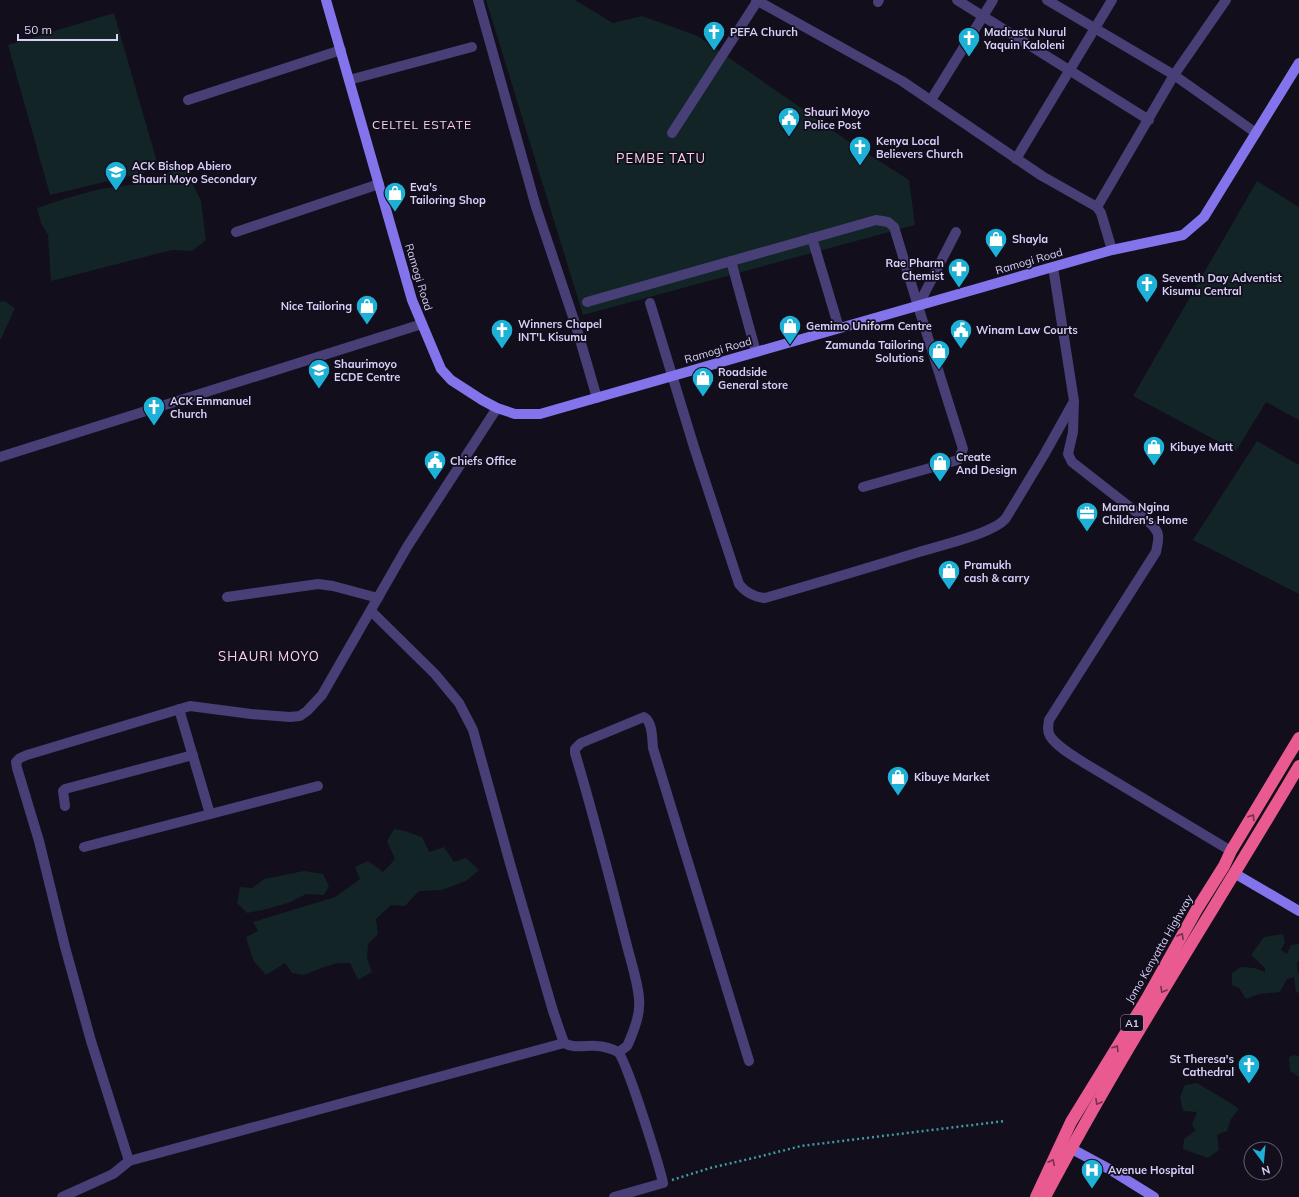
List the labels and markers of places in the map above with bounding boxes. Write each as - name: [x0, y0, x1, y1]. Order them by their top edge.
- church icon: PEFA Church: [701, 19, 727, 52]
- place label: PEFA Church: [730, 25, 798, 39]
- church icon: Madrastu Nurul Yaquin Kaloleni: [956, 25, 982, 58]
- place label: Madrastu Nurul Yaquin Kaloleni: [983, 25, 1066, 52]
- public building icon: Shauri Moyo Police Post: [776, 105, 802, 138]
- place label: Shauri Moyo Police Post: [804, 105, 870, 132]
- church icon: Kenya Local Believers Church: [847, 134, 873, 167]
- place label: Kenya Local Believers Church: [876, 134, 963, 161]
- school or university icon: ACK Bishop Abiero Shauri Moyo Secondary: [103, 159, 129, 192]
- place label: ACK Bishop Abiero Shauri Moyo Secondary: [132, 159, 257, 186]
- shop icon: Eva's Tailoring Shop: [382, 180, 408, 213]
- place label: Eva's Tailoring Shop: [410, 180, 486, 207]
- shop icon: Shayla: [983, 226, 1009, 259]
- place label: Shayla: [1012, 232, 1048, 246]
- place label: Rae Pharm Chemist: [885, 256, 944, 283]
- pharmacy icon: Rae Pharm Chemist: [946, 256, 972, 289]
- church icon: Seventh Day Adventist Kisumu Central: [1134, 271, 1160, 304]
- place label: Seventh Day Adventist Kisumu Central: [1162, 271, 1282, 298]
- shop icon: Nice Tailoring: [354, 293, 380, 326]
- place label: Nice Tailoring: [281, 299, 352, 313]
- shop icon: Gemimo Uniform Centre: [777, 313, 803, 346]
- church icon: Winners Chapel INT'L Kisumu: [489, 317, 515, 350]
- place label: Winners Chapel INT'L Kisumu: [518, 317, 602, 344]
- public building icon: Winam Law Courts: [948, 317, 974, 350]
- place label: Gemimo Uniform Centre: [806, 319, 932, 333]
- place label: Winam Law Courts: [976, 323, 1078, 337]
- place label: Zamunda Tailoring Solutions: [825, 338, 924, 365]
- shop icon: Zamunda Tailoring Solutions: [926, 338, 952, 371]
- school or university icon: Shaurimoyo ECDE Centre: [306, 357, 332, 390]
- place label: Shaurimoyo ECDE Centre: [334, 357, 400, 384]
- shop icon: Roadside General store: [690, 365, 716, 398]
- place label: Roadside General store: [718, 365, 788, 392]
- church icon: ACK Emmanuel Church: [141, 394, 167, 427]
- place label: ACK Emmanuel Church: [170, 394, 251, 421]
- shop icon: Kibuye Matt: [1141, 434, 1167, 467]
- place label: Kibuye Matt: [1170, 440, 1233, 454]
- public building icon: Chiefs Office: [422, 448, 448, 481]
- shop icon: Create And Design: [927, 450, 953, 483]
- place label: Create And Design: [956, 450, 1017, 477]
- place label: Chiefs Office: [450, 454, 516, 468]
- office icon: Mama Ngina Children's Home: [1074, 500, 1100, 533]
- place label: Mama Ngina Children's Home: [1102, 500, 1188, 527]
- shop icon: Pramukh cash & carry: [936, 558, 962, 591]
- place label: Pramukh cash & carry: [964, 558, 1029, 585]
- shop icon: Kibuye Market: [885, 764, 911, 797]
- place label: Kibuye Market: [914, 770, 989, 784]
- place label: St Theresa's Cathedral: [1170, 1052, 1234, 1079]
- church icon: St Theresa's Cathedral: [1236, 1052, 1262, 1085]
- hospital icon: Avenue Hospital: [1079, 1157, 1105, 1190]
- place label: Avenue Hospital: [1108, 1163, 1194, 1177]

